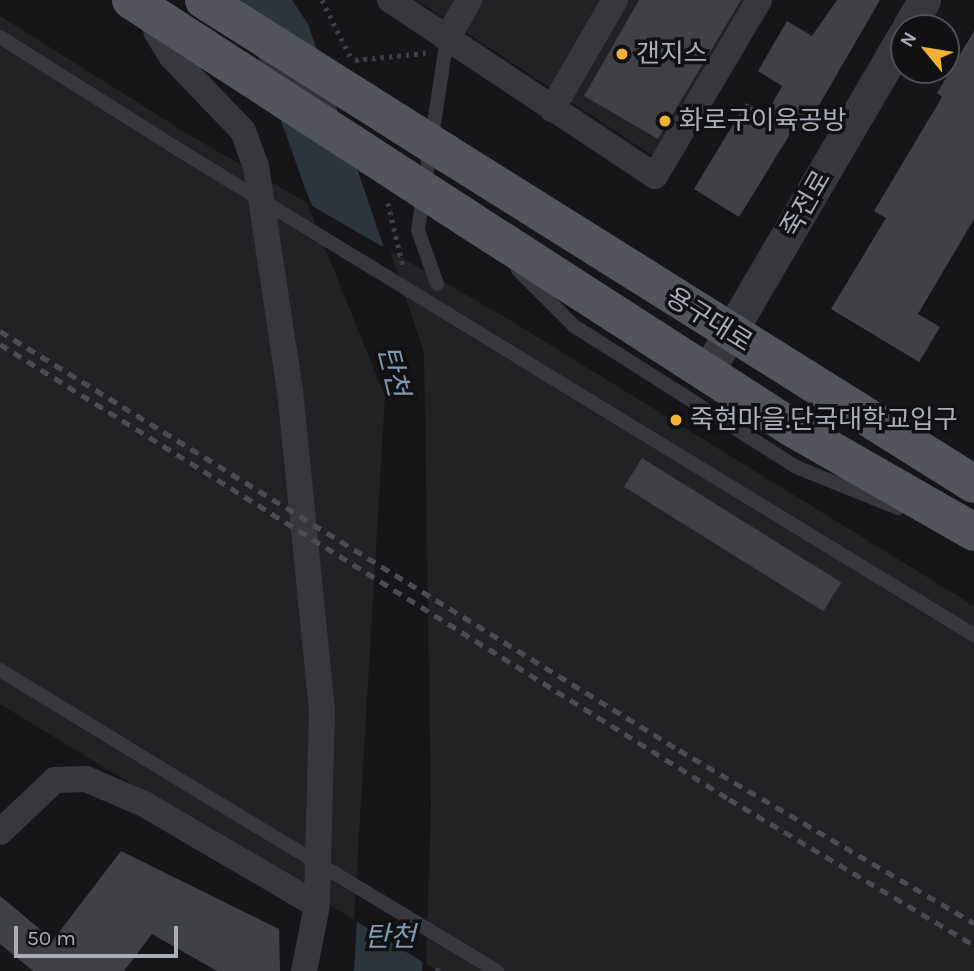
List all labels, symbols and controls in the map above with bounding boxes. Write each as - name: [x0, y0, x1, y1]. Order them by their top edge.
- north arrow: [890, 14, 960, 84]
- text: N: [896, 28, 921, 51]
- place label: 갠지스: [636, 38, 708, 70]
- marker: 갠지스: [614, 46, 630, 62]
- place label: 화로구이육공방: [679, 105, 846, 137]
- marker: 화로구이육공방: [657, 113, 673, 129]
- street label: 죽전로: [775, 165, 837, 243]
- street label: 용구대로: [660, 281, 758, 359]
- water label: 탄천: [370, 342, 416, 400]
- place label: 죽현마을.단국대학교입구: [690, 404, 958, 436]
- marker: 죽현마을.단국대학교입구: [668, 412, 684, 428]
- scale bar: [18, 912, 182, 956]
- water label: 탄천: [364, 920, 416, 954]
- text: 50 m: [27, 926, 76, 950]

